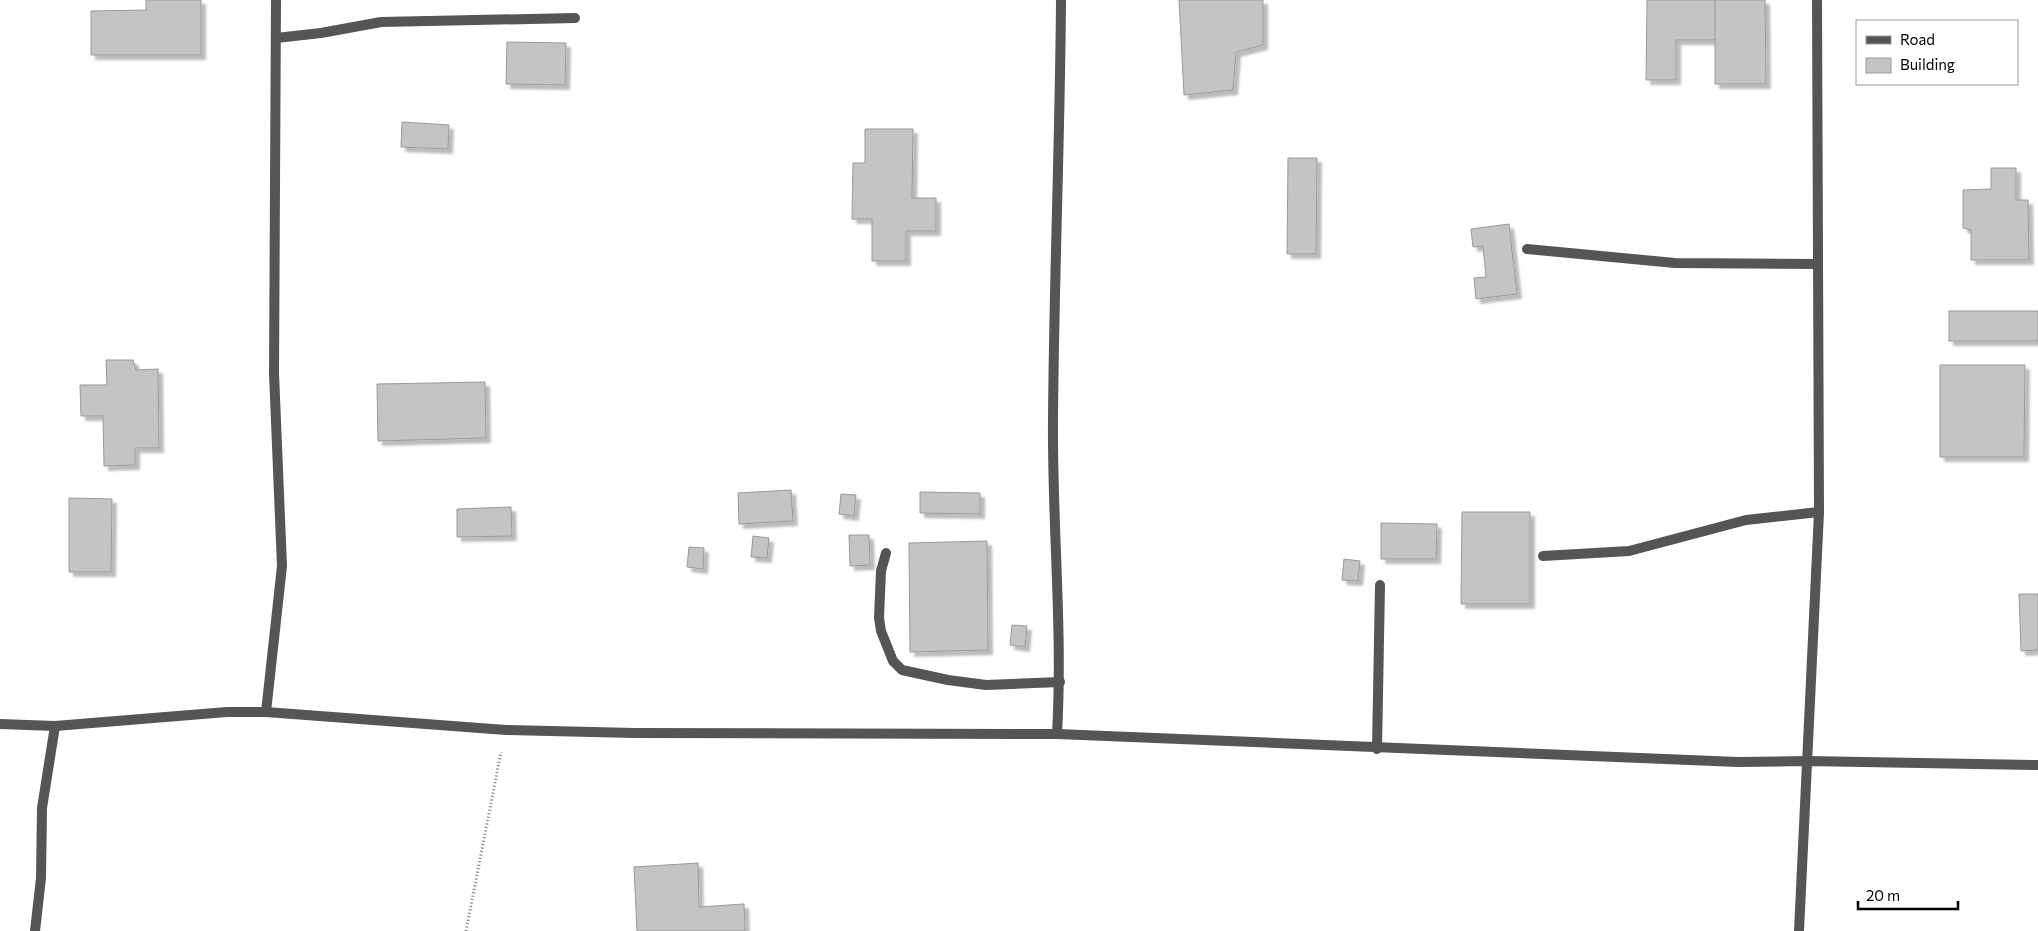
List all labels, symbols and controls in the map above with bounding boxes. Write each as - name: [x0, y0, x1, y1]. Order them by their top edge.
- legend: [1856, 20, 2018, 85]
- text: Road: [1900, 30, 1935, 48]
- text: Building: [1900, 55, 1955, 73]
- scale bar: [1858, 878, 1958, 910]
- text: 20 m: [1866, 886, 1900, 904]

